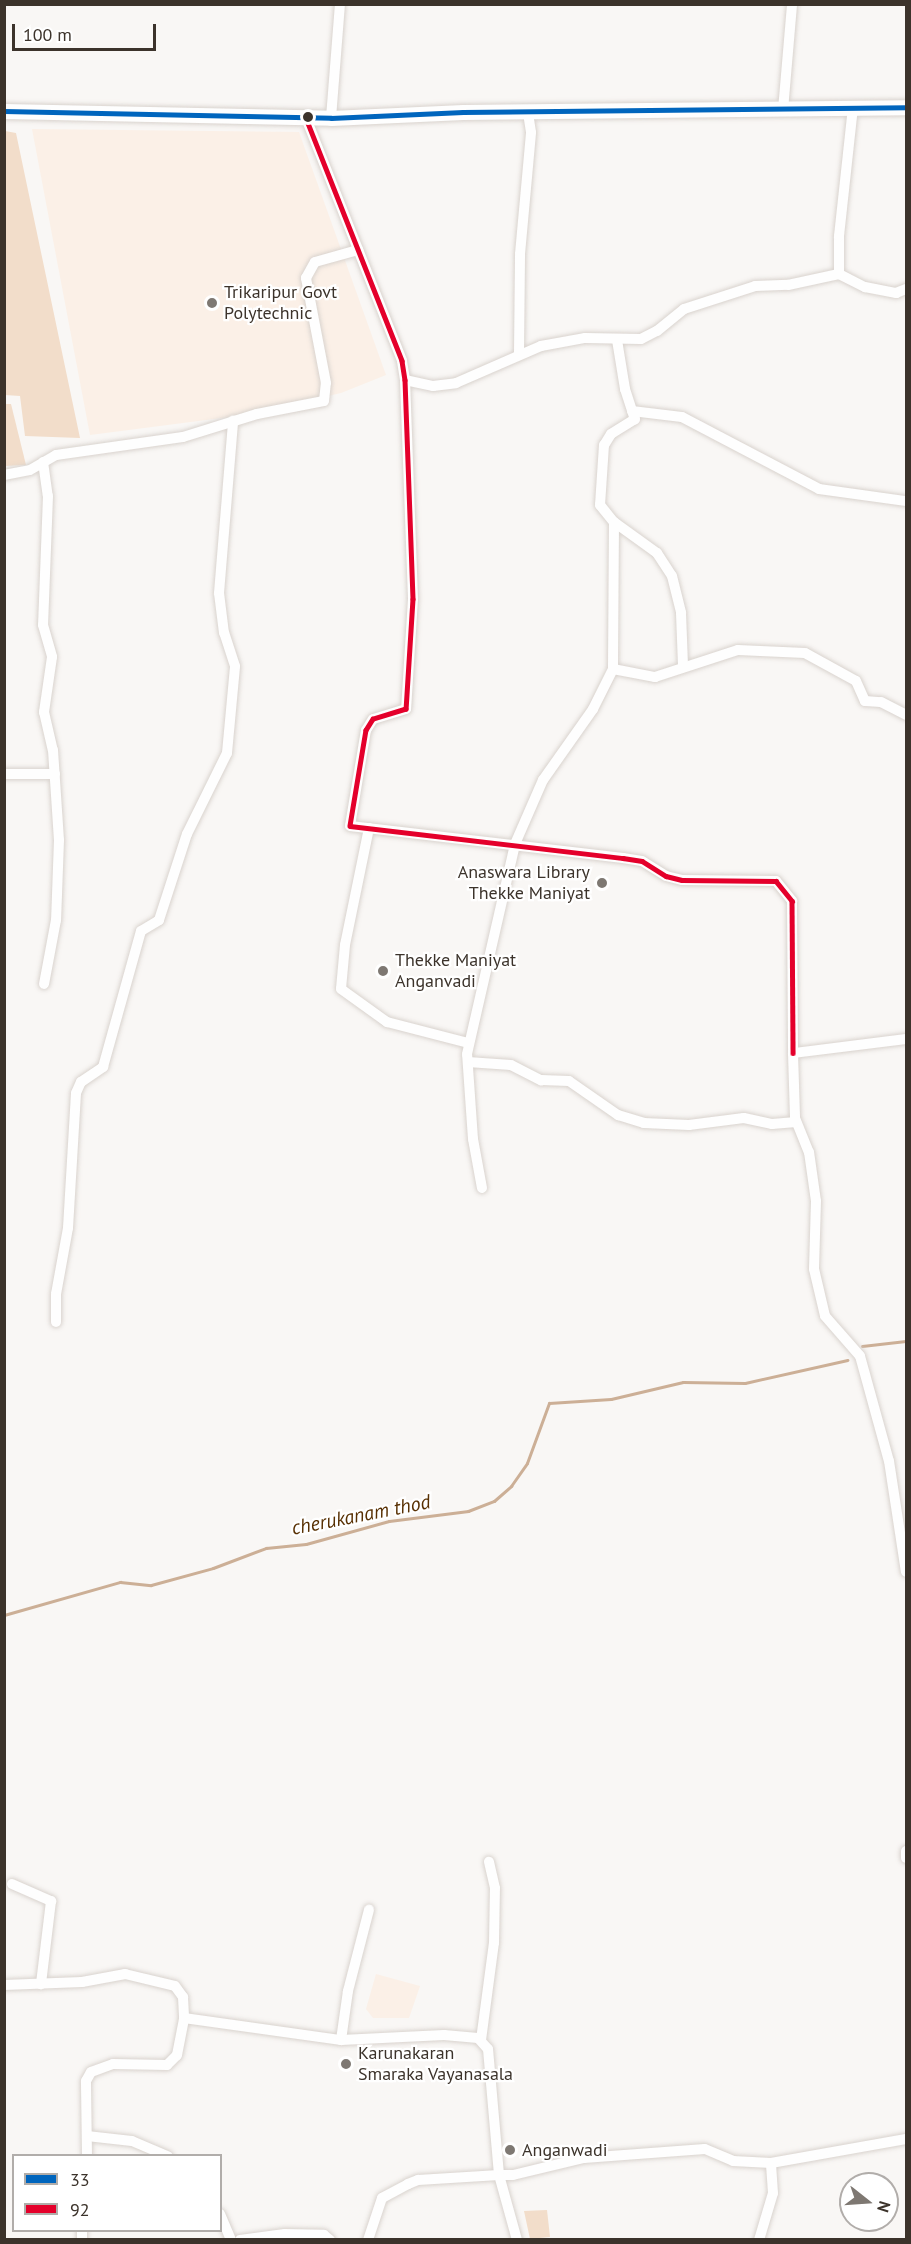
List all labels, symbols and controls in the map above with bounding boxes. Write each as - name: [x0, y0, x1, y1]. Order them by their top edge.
- scale bar: [15, 12, 159, 50]
- text: 100 m: [23, 23, 72, 46]
- unlabelled marker: [302, 111, 314, 123]
- place label: Trikaripur Govt Polytechnic: [224, 282, 337, 324]
- marker: Trikaripur Govt Polytechnic: [205, 296, 219, 310]
- place label: Anaswara Library Thekke Maniyat: [458, 862, 590, 904]
- marker: Anaswara Library Thekke Maniyat: [595, 876, 609, 890]
- place label: Thekke Maniyat Anganvadi: [395, 950, 516, 992]
- marker: Thekke Maniyat Anganvadi: [376, 964, 390, 978]
- water label: cherukanam thod: [290, 1490, 432, 1540]
- place label: Karunakaran Smaraka Vayanasala: [358, 2043, 514, 2086]
- marker: Karunakaran Smaraka Vayanasala: [339, 2057, 353, 2071]
- place label: Anganwadi: [522, 2139, 607, 2161]
- marker: Anganwadi: [503, 2143, 517, 2157]
- legend: [12, 2154, 222, 2232]
- text: 33: [70, 2168, 90, 2191]
- north arrow: [839, 2172, 899, 2232]
- text: 92: [70, 2198, 90, 2221]
- text: N: [873, 2199, 895, 2215]

